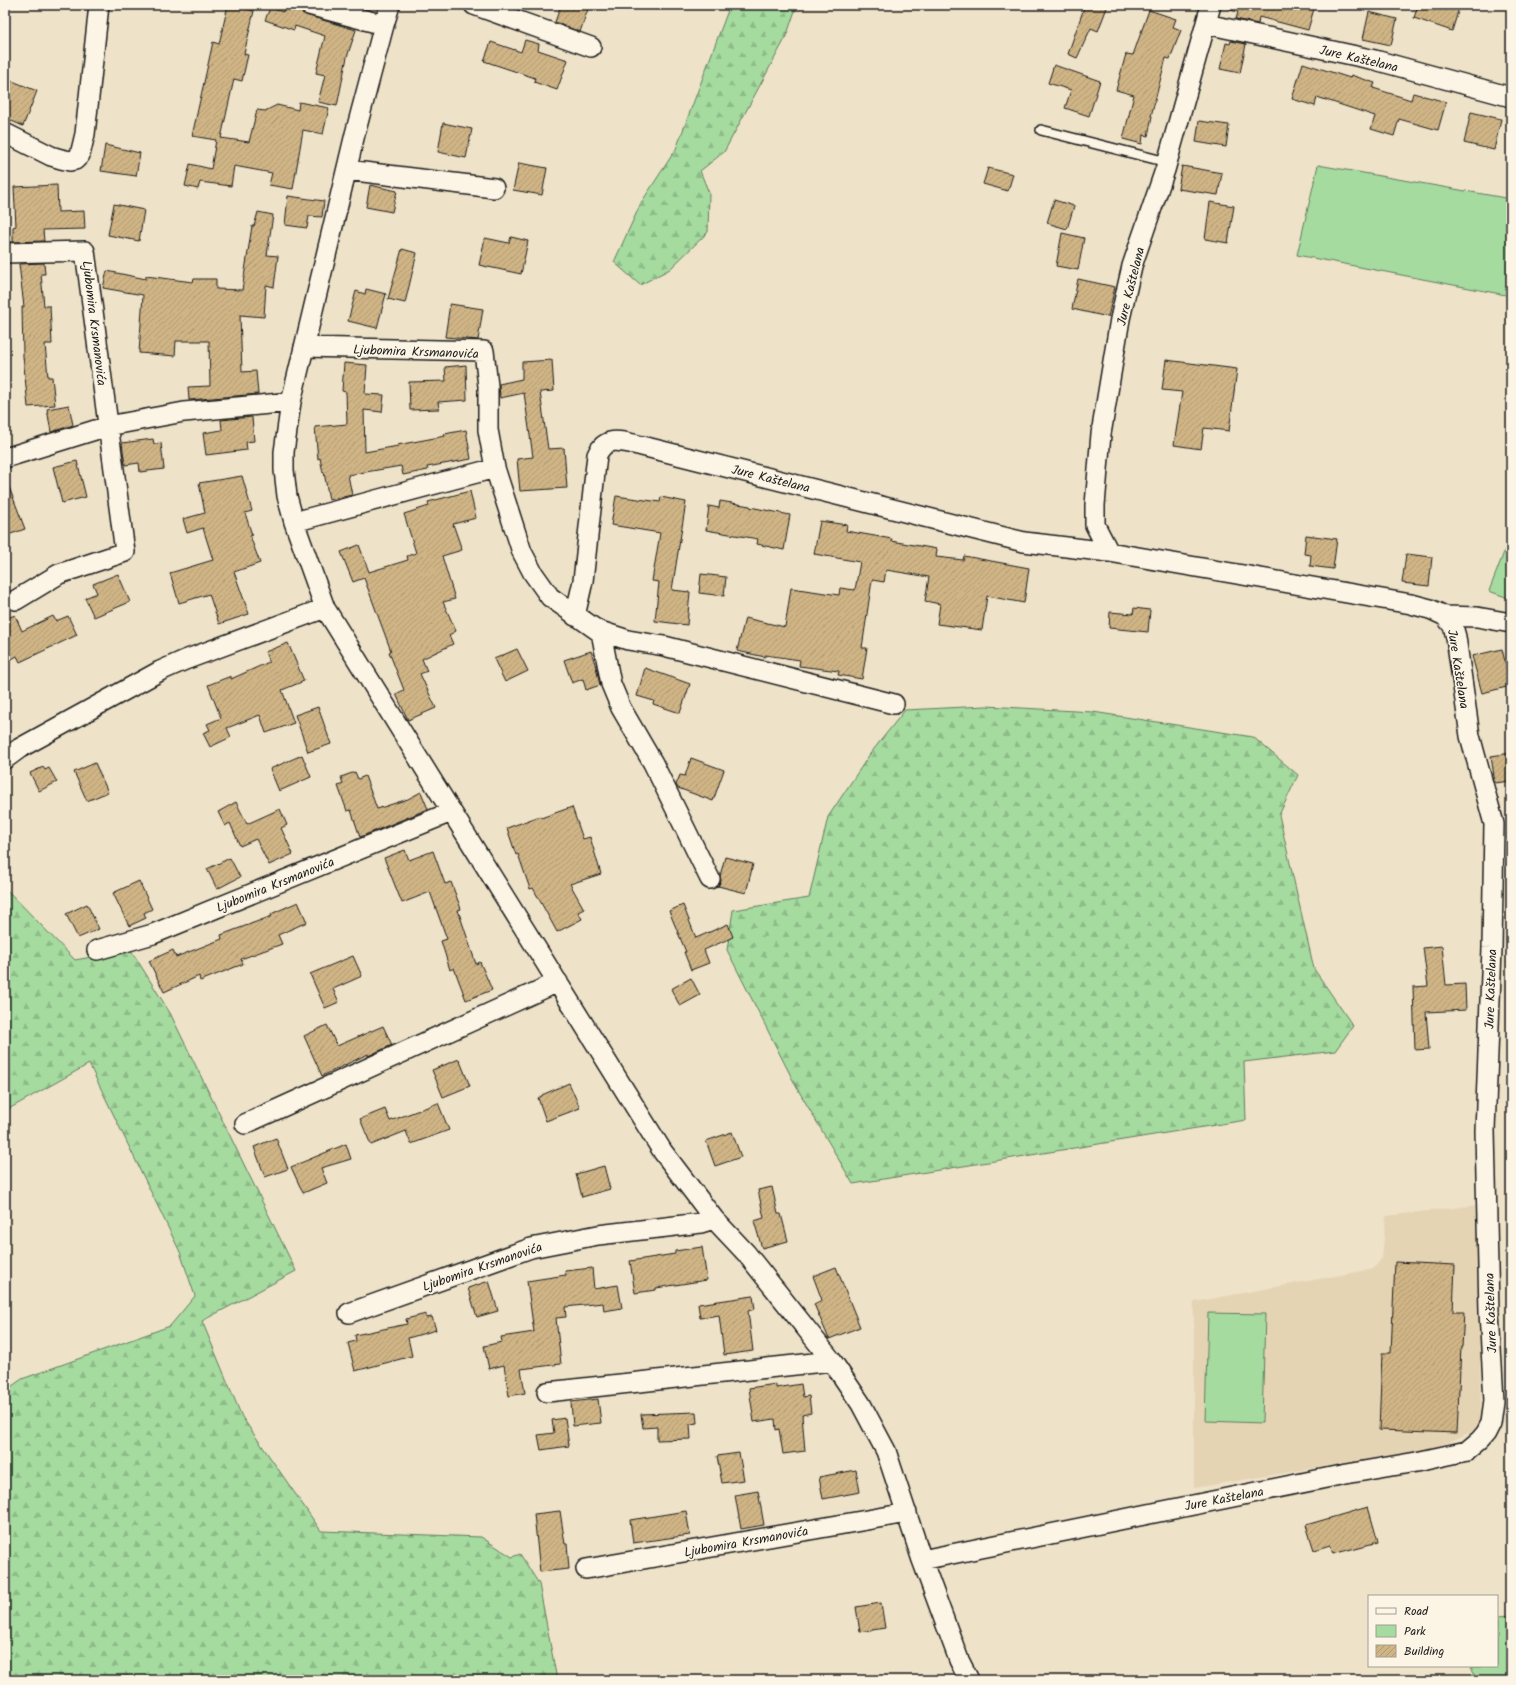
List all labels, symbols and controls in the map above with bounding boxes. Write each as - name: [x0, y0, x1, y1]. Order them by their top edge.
- street label: Jure Kaštelana: [1317, 40, 1400, 79]
- street label: Jure Kaštelana: [1112, 245, 1151, 328]
- street label: Ljubomira Krsmanovića: [75, 260, 112, 387]
- street label: Ljubomira Krsmanovića: [353, 340, 479, 365]
- street label: Jure Kaštelana: [729, 460, 812, 499]
- street label: Jure Kaštelana: [1441, 628, 1474, 710]
- street label: Ljubomira Krsmanovića: [213, 852, 338, 919]
- street label: Jure Kaštelana: [1480, 949, 1503, 1030]
- street label: Ljubomira Krsmanovića: [420, 1237, 545, 1298]
- street label: Jure Kaštelana: [1480, 1272, 1503, 1353]
- street label: Jure Kaštelana: [1183, 1482, 1266, 1517]
- street label: Ljubomira Krsmanovića: [683, 1521, 810, 1564]
- legend: [1368, 1595, 1498, 1667]
- text: Road: [1404, 1602, 1429, 1621]
- text: Park: [1404, 1622, 1426, 1641]
- text: Building: [1404, 1642, 1444, 1661]

